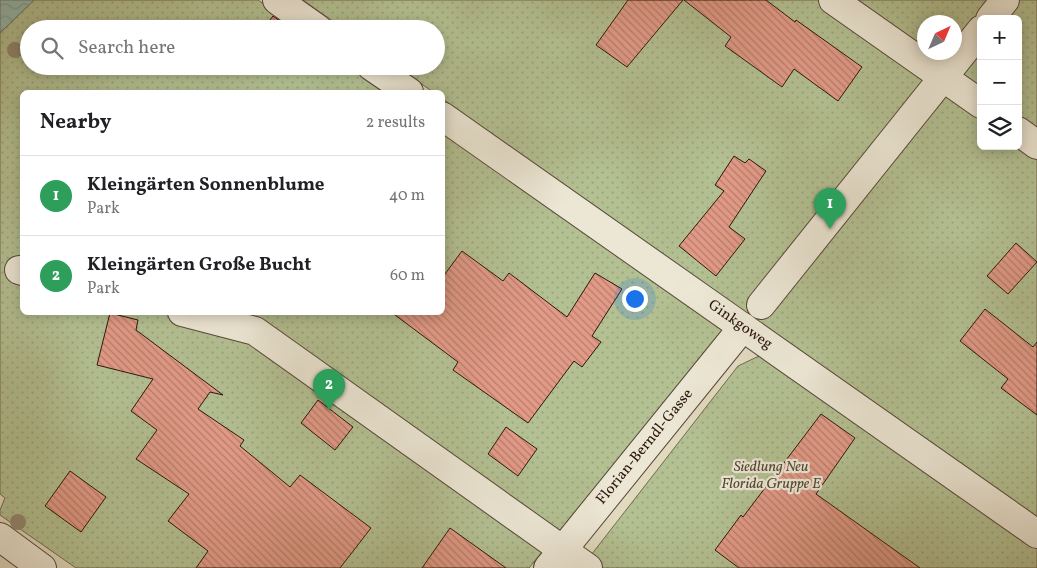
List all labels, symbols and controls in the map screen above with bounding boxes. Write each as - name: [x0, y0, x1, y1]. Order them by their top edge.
- north arrow: [917, 15, 962, 60]
- map controls: [977, 15, 1022, 150]
- button: +: [977, 15, 1022, 60]
- search box: [20, 20, 445, 75]
- icon: search: [38, 34, 66, 62]
- text: Search here: [78, 35, 175, 61]
- button: −: [977, 60, 1022, 105]
- button: layers: [977, 105, 1022, 150]
- text: Nearby: [40, 108, 111, 137]
- text: 2 results: [366, 112, 425, 134]
- text: Kleingärten Sonnenblume: [87, 172, 325, 198]
- text: 1: [53, 185, 59, 207]
- text: 40 m: [389, 185, 425, 207]
- pin: 1: [814, 188, 846, 229]
- text: Park: [87, 198, 120, 220]
- text: Kleingärten Große Bucht: [87, 252, 311, 278]
- text: 2: [52, 265, 60, 287]
- text: 60 m: [390, 265, 425, 287]
- text: Park: [87, 278, 120, 300]
- your location: [622, 286, 648, 312]
- street label: Ginkgoweg: [704, 295, 777, 355]
- pin: 2: [313, 369, 345, 410]
- street label: Florian-Berndl-Gasse: [592, 385, 698, 509]
- park label: Siedlung Neu Florida Gruppe E: [721, 457, 821, 495]

